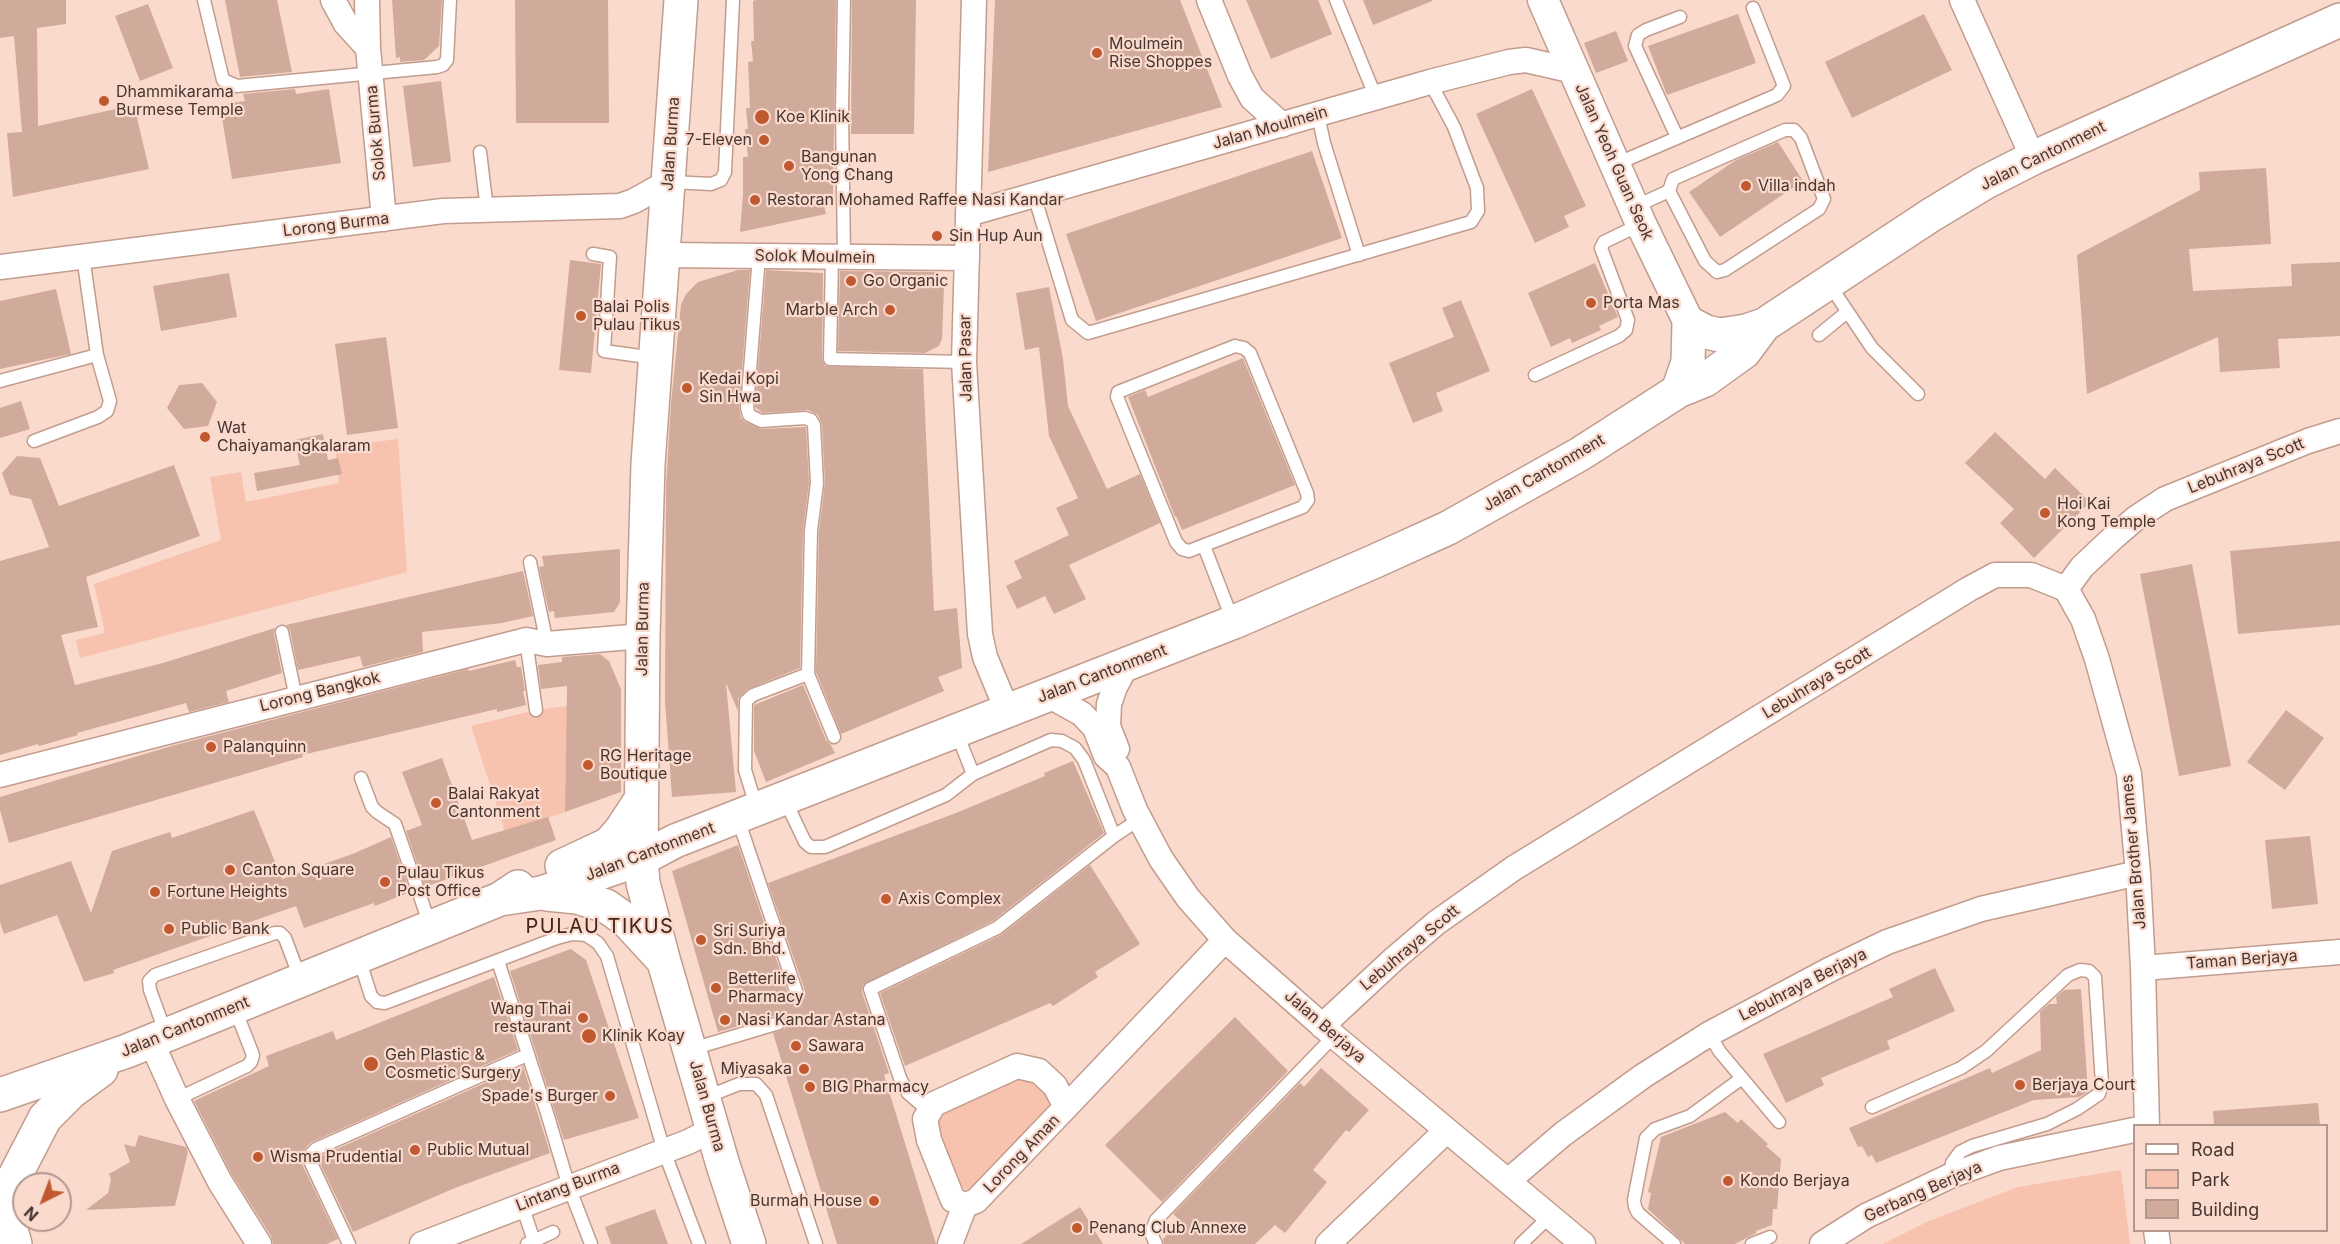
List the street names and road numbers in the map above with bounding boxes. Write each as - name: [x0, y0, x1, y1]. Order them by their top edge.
- street label: Jalan Yeoh Guan Seok: [1571, 81, 1657, 243]
- street label: Solok Burma: [362, 84, 390, 182]
- street label: Jalan Burma: [658, 96, 684, 192]
- street label: Jalan Moulmein: [1210, 102, 1330, 154]
- street label: Jalan Cantonment: [1977, 117, 2109, 195]
- street label: Lorong Burma: [282, 209, 390, 241]
- street label: Solok Moulmein: [755, 246, 875, 268]
- street label: Jalan Pasar: [956, 314, 976, 402]
- street label: Jalan Cantonment: [1480, 430, 1608, 516]
- street label: Lebuhraya Scott: [2185, 434, 2307, 498]
- street label: Jalan Burma: [633, 582, 653, 676]
- street label: Jalan Cantonment: [1035, 640, 1169, 708]
- street label: Lebuhraya Scott: [1759, 643, 1875, 723]
- street label: Lorong Bangkok: [258, 668, 382, 716]
- street label: Jalan Brother James: [2118, 774, 2150, 930]
- street label: Jalan Cantonment: [583, 818, 717, 886]
- street label: Lebuhraya Scott: [1357, 901, 1463, 995]
- street label: Lebuhraya Berjaya: [1736, 944, 1870, 1026]
- street label: Taman Berjaya: [2186, 947, 2298, 973]
- street label: Jalan Berjaya: [1280, 986, 1370, 1068]
- street label: Jalan Cantonment: [118, 992, 252, 1062]
- street label: Jalan Burma: [685, 1058, 729, 1154]
- street label: Lorong Aman: [980, 1111, 1064, 1197]
- street label: Gerbang Berjaya: [1861, 1157, 1985, 1227]
- street label: Lintang Burma: [513, 1158, 623, 1216]

